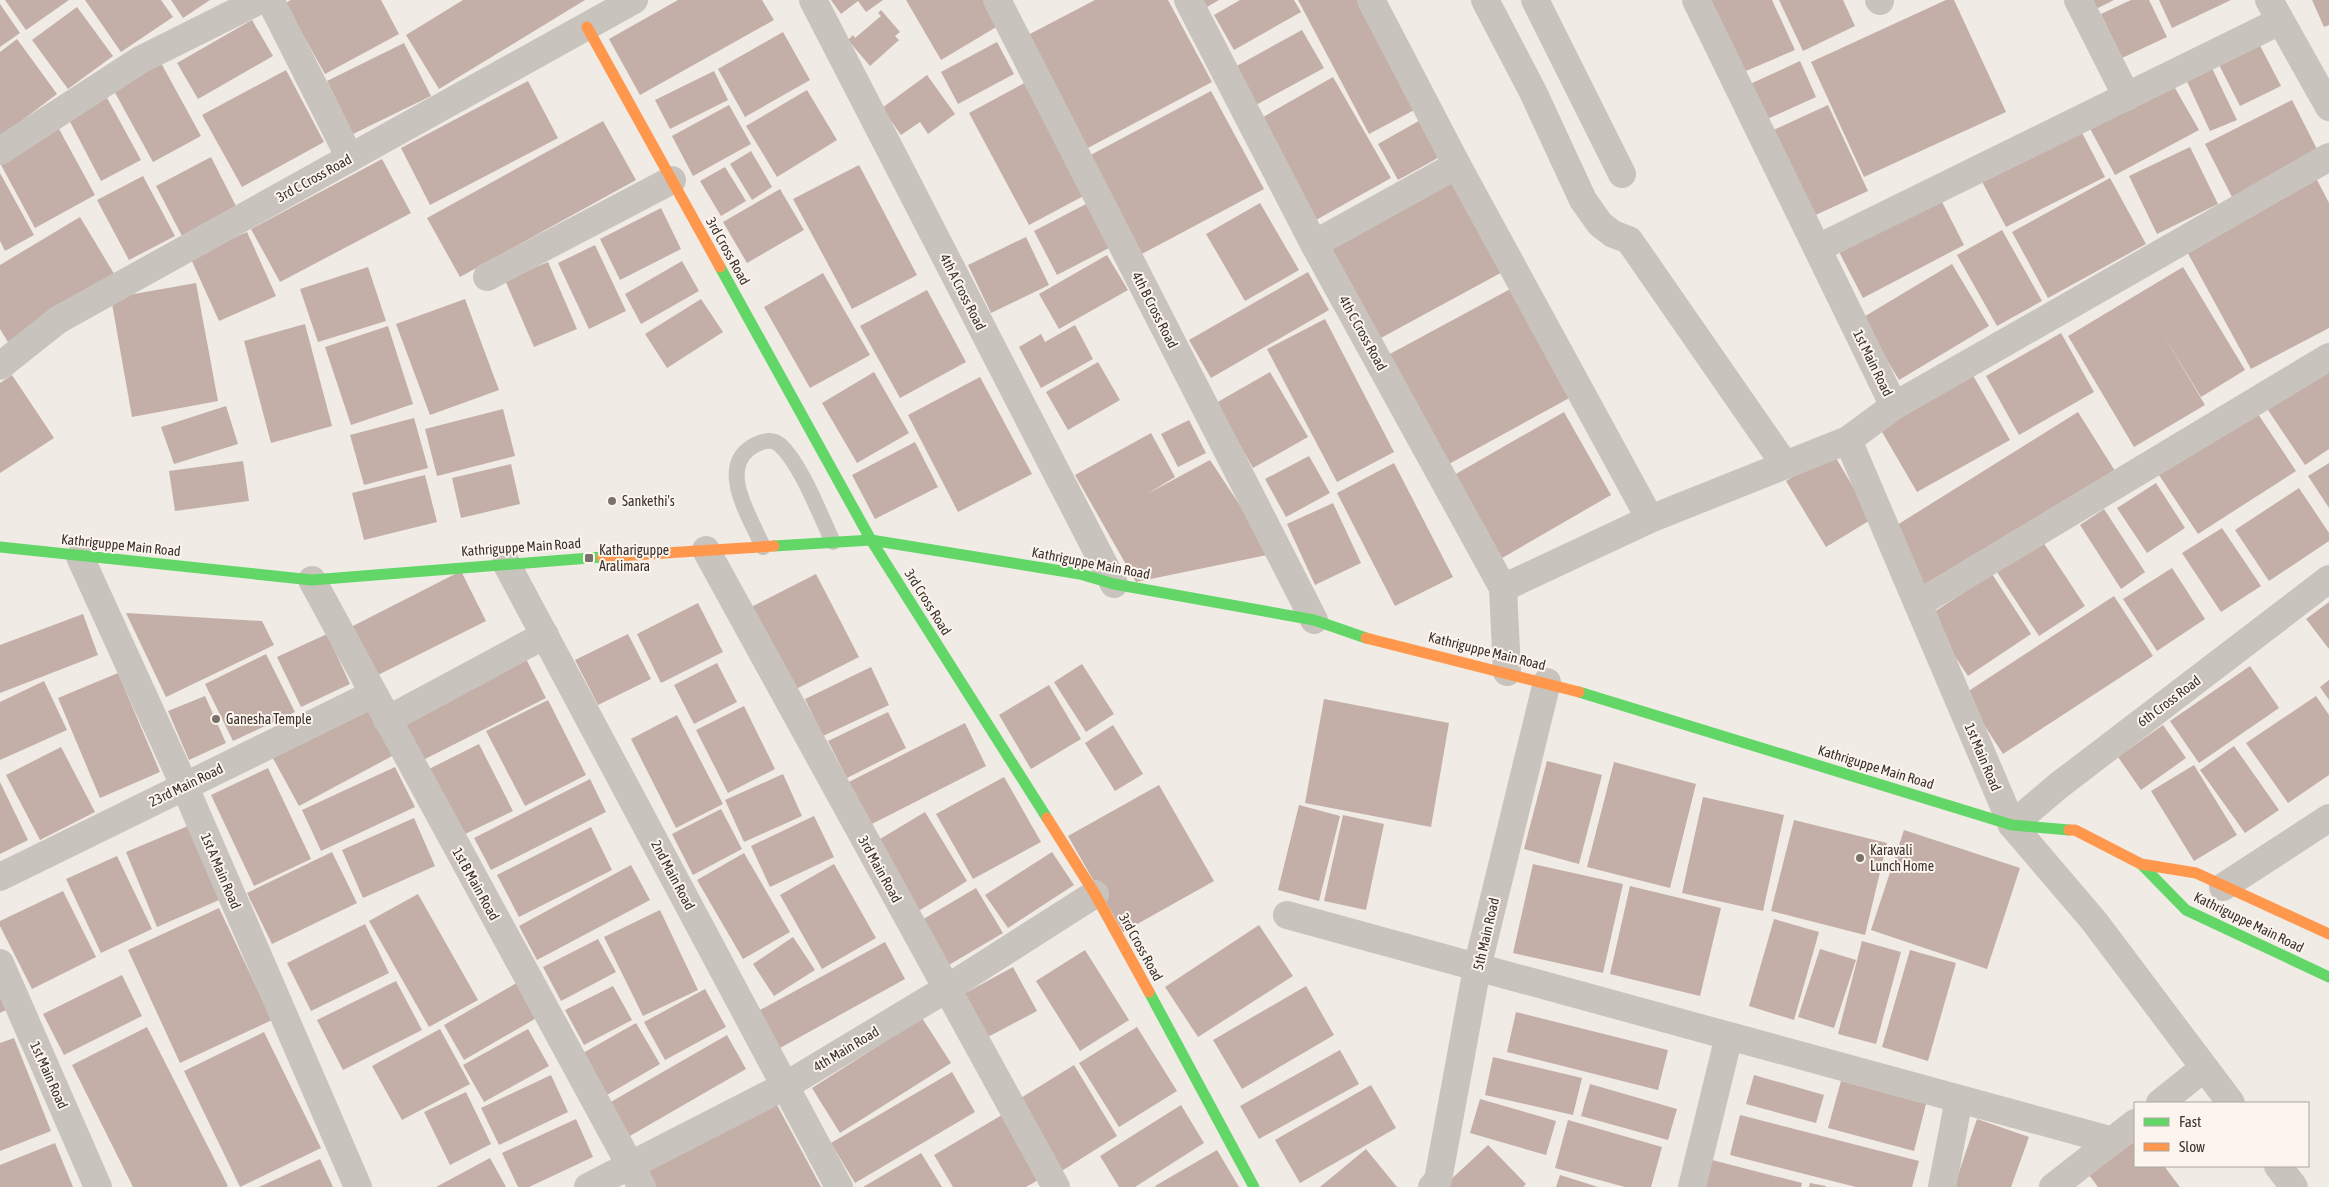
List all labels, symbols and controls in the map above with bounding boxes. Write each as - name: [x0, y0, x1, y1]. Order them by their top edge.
- street label: 3rd C Cross Road: [274, 151, 354, 205]
- street label: 3rd Cross Road: [703, 214, 753, 288]
- street label: 4th A Cross Road: [937, 251, 989, 333]
- street label: 4th B Cross Road: [1129, 269, 1181, 351]
- street label: 4th C Cross Road: [1336, 293, 1390, 373]
- street label: 1st Main Road: [1850, 327, 1896, 399]
- place label: Sankethi's: [622, 493, 675, 509]
- marker: Sankethi's: [606, 495, 618, 507]
- street label: Kathriguppe Main Road: [60, 531, 182, 559]
- street label: Kathriguppe Main Road: [461, 535, 581, 559]
- place label: Kathariguppe Aralimara: [599, 542, 669, 574]
- street label: Kathriguppe Main Road: [1031, 544, 1151, 582]
- marker: Kathariguppe Aralimara: [583, 552, 595, 564]
- street label: 3rd Cross Road: [901, 566, 955, 638]
- street label: Kathriguppe Main Road: [1427, 629, 1547, 673]
- street label: 6th Cross Road: [2134, 672, 2204, 730]
- place label: Ganesha Temple: [226, 711, 312, 727]
- marker: Ganesha Temple: [210, 713, 222, 725]
- street label: 1st Main Road: [1962, 721, 2004, 793]
- street label: Kathriguppe Main Road: [1816, 742, 1936, 792]
- street label: 23rd Main Road: [146, 760, 226, 810]
- street label: 1st A Main Road: [198, 831, 244, 911]
- street label: 3rd Main Road: [855, 833, 905, 905]
- street label: 2nd Main Road: [648, 837, 698, 913]
- place label: Karavali Lunch Home: [1870, 842, 1934, 874]
- street label: 1st B Main Road: [449, 845, 503, 923]
- marker: Karavali Lunch Home: [1854, 852, 1866, 864]
- street label: Kathriguppe Main Road: [2192, 888, 2306, 956]
- street label: 5th Main Road: [1470, 896, 1502, 972]
- street label: 3rd Cross Road: [1116, 910, 1166, 984]
- street label: 4th Main Road: [810, 1023, 882, 1075]
- street label: 1st Main Road: [27, 1039, 71, 1111]
- legend: [2134, 1102, 2309, 1167]
- text: Fast: [2179, 1113, 2201, 1130]
- text: Slow: [2179, 1138, 2205, 1155]

